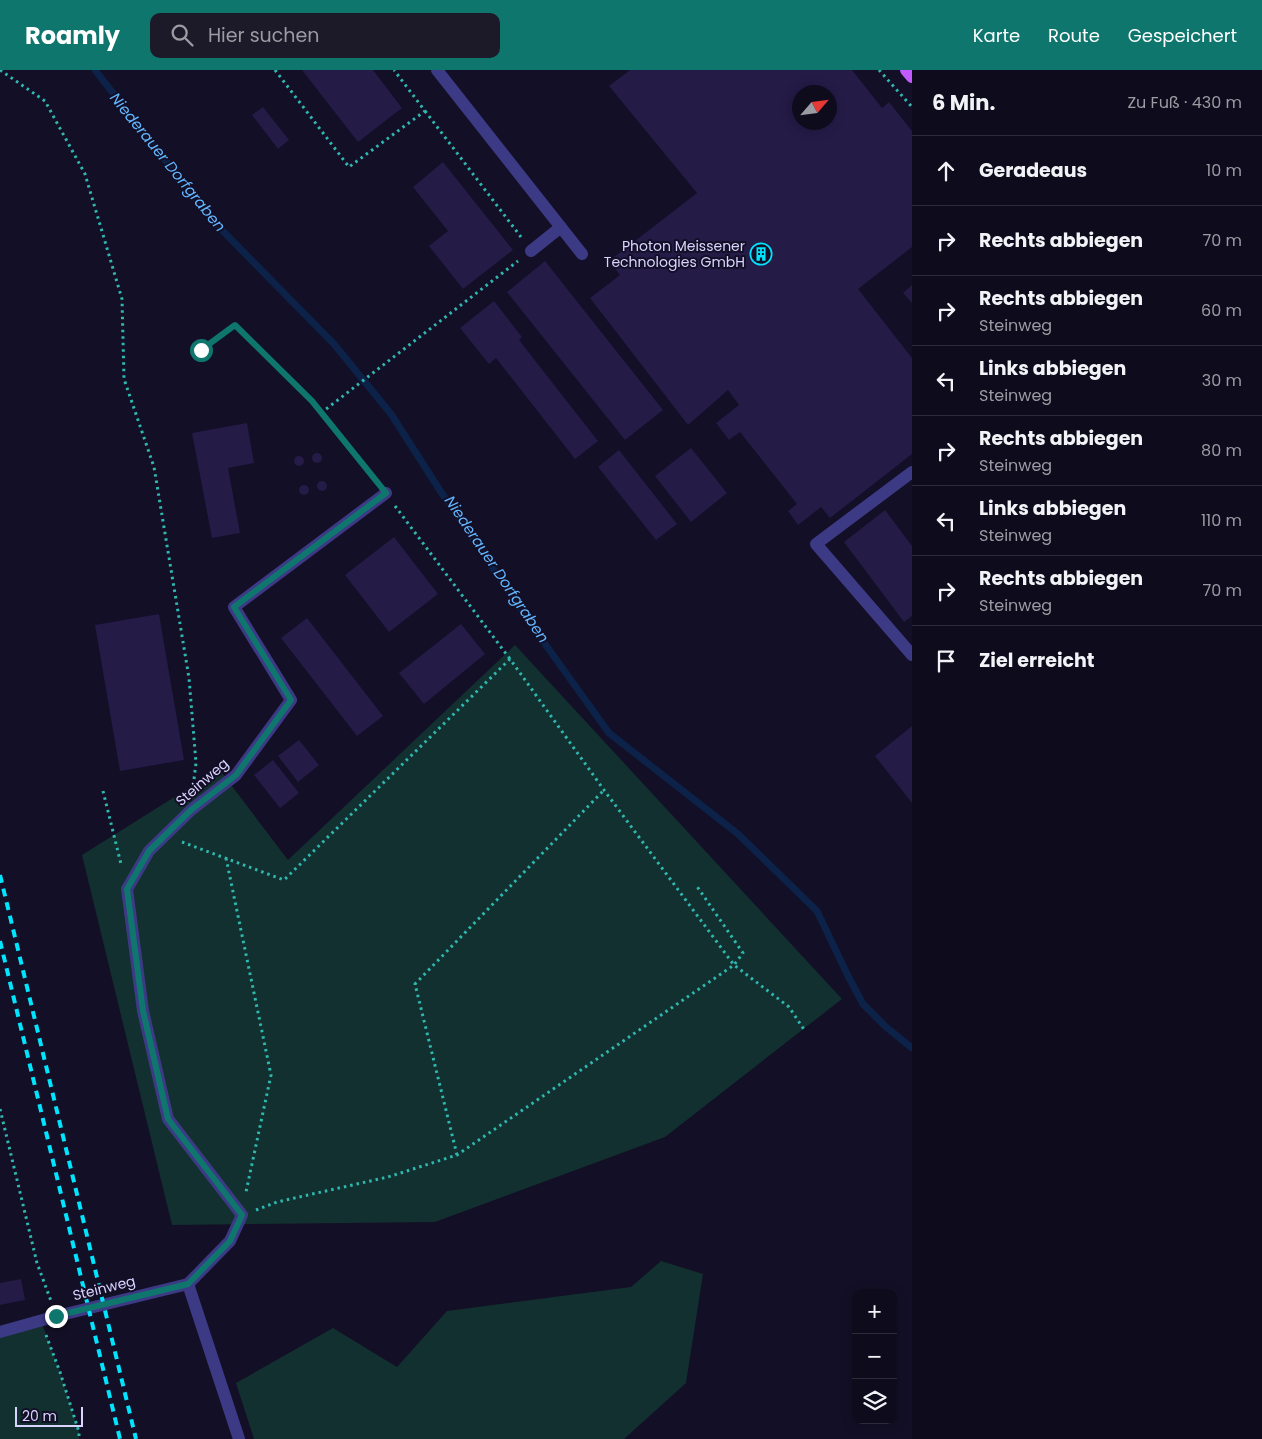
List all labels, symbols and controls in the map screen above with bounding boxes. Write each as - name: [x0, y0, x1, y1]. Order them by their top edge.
- search box: [150, 13, 500, 58]
- text: Roamly: [25, 19, 120, 52]
- icon: search: [168, 21, 196, 49]
- text: Hier suchen: [208, 22, 319, 49]
- text: Karte: [973, 23, 1020, 48]
- text: Route: [1048, 23, 1100, 48]
- text: Gespeichert: [1128, 23, 1237, 48]
- north arrow: [792, 85, 837, 130]
- water label: Niederauer Dorfgraben: [105, 88, 231, 236]
- text: 6 Min.: [932, 88, 995, 117]
- text: Zu Fuß · 430 m: [1127, 91, 1242, 114]
- icon: ahead: [932, 157, 960, 185]
- text: Geradeaus: [979, 157, 1087, 184]
- text: 10 m: [1206, 159, 1242, 182]
- icon: right: [932, 227, 960, 255]
- text: Rechts abbiegen: [979, 227, 1143, 254]
- text: 70 m: [1202, 229, 1242, 252]
- place label: Photon Meissener Technologies GmbH: [604, 236, 745, 272]
- building icon: Photon Meissener Technologies GmbH: [749, 242, 773, 266]
- text: Rechts abbiegen: [979, 285, 1143, 312]
- icon: right: [932, 297, 960, 325]
- text: 60 m: [1201, 299, 1242, 322]
- text: Steinweg: [979, 314, 1052, 337]
- route start: [190, 339, 213, 362]
- text: Links abbiegen: [979, 355, 1126, 382]
- icon: left: [932, 367, 960, 395]
- text: 30 m: [1202, 369, 1242, 392]
- text: Steinweg: [979, 384, 1052, 407]
- text: Rechts abbiegen: [979, 425, 1143, 452]
- icon: right: [932, 437, 960, 465]
- text: 80 m: [1201, 439, 1242, 462]
- text: Steinweg: [979, 454, 1052, 477]
- water label: Niederauer Dorfgraben: [440, 491, 554, 647]
- text: Links abbiegen: [979, 495, 1126, 522]
- icon: left: [932, 507, 960, 535]
- text: 110 m: [1201, 509, 1242, 532]
- text: Steinweg: [979, 524, 1052, 547]
- text: Rechts abbiegen: [979, 565, 1143, 592]
- icon: right: [932, 577, 960, 605]
- text: 70 m: [1202, 579, 1242, 602]
- text: Steinweg: [979, 594, 1052, 617]
- icon: arrive: [932, 647, 960, 675]
- text: Ziel erreicht: [979, 647, 1095, 674]
- street label: Steinweg: [171, 753, 233, 811]
- street label: Steinweg: [71, 1271, 137, 1305]
- map controls: [852, 1289, 897, 1424]
- button: +: [852, 1289, 897, 1334]
- route end: [45, 1305, 68, 1328]
- button: −: [852, 1334, 897, 1379]
- button: layers: [852, 1379, 897, 1424]
- scale bar: [15, 1404, 82, 1427]
- text: 20 m: [22, 1406, 57, 1426]

